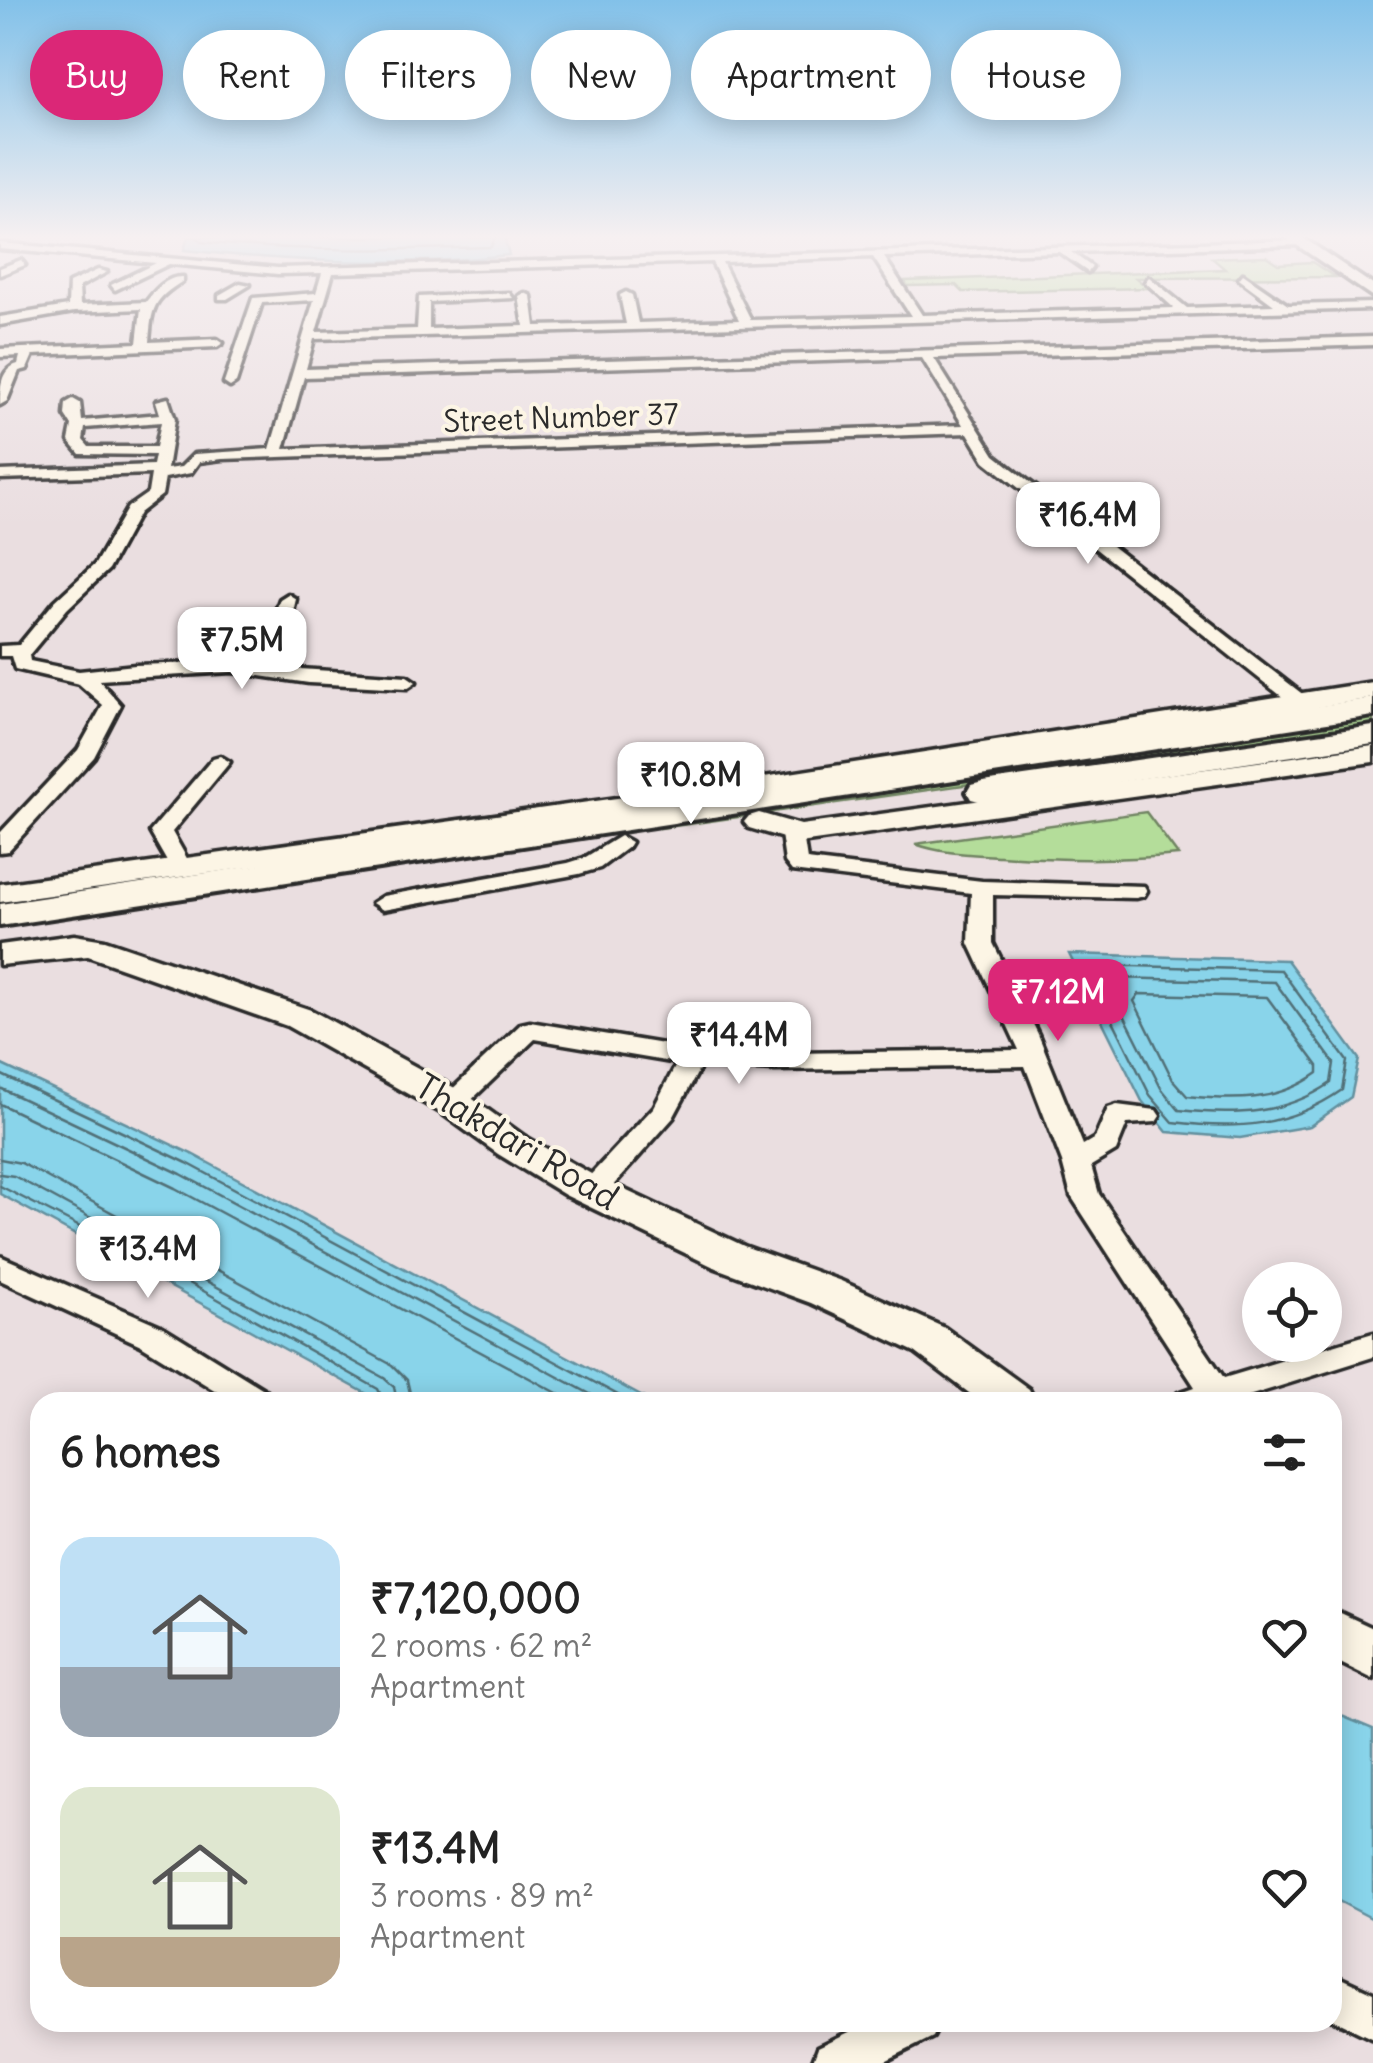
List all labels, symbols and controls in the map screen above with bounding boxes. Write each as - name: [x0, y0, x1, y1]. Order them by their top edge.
- chip: Buy: [30, 30, 163, 120]
- chip: Rent: [183, 30, 325, 120]
- chip: Filters: [345, 30, 511, 120]
- chip: New: [531, 30, 671, 120]
- chip: Apartment: [691, 30, 931, 120]
- chip: House: [951, 30, 1121, 120]
- street label: Street Number 37: [443, 394, 679, 440]
- pin: ₹16.4M: [1007, 482, 1169, 567]
- text: ₹16.4M: [1038, 494, 1138, 535]
- pin: ₹7.5M: [172, 607, 312, 692]
- text: ₹7.5M: [200, 619, 285, 660]
- pin: ₹10.8M: [610, 742, 772, 827]
- text: ₹10.8M: [639, 754, 743, 795]
- pin: ₹7.12M: [977, 959, 1139, 1044]
- text: ₹7.12M: [1010, 971, 1106, 1012]
- pin: ₹14.4M: [658, 1002, 820, 1087]
- text: ₹14.4M: [689, 1014, 789, 1055]
- street label: Thakdari Road: [408, 1063, 627, 1219]
- pin: ₹13.4M: [67, 1216, 229, 1301]
- text: ₹13.4M: [98, 1228, 198, 1269]
- map controls: [1242, 1262, 1342, 1362]
- button: locate: [1242, 1262, 1342, 1362]
- icon: filters: [1257, 1425, 1312, 1480]
- text: 6 homes: [60, 1426, 221, 1478]
- text: ₹7,120,000: [370, 1572, 581, 1624]
- icon: home: [140, 1577, 260, 1697]
- icon: heart: [1257, 1610, 1312, 1665]
- text: 2 rooms · 62 m²: [370, 1625, 593, 1666]
- text: Apartment: [370, 1666, 525, 1707]
- text: ₹13.4M: [370, 1822, 501, 1874]
- icon: home: [140, 1827, 260, 1947]
- icon: heart: [1257, 1860, 1312, 1915]
- text: 3 rooms · 89 m²: [370, 1875, 594, 1916]
- text: Apartment: [370, 1916, 525, 1957]

